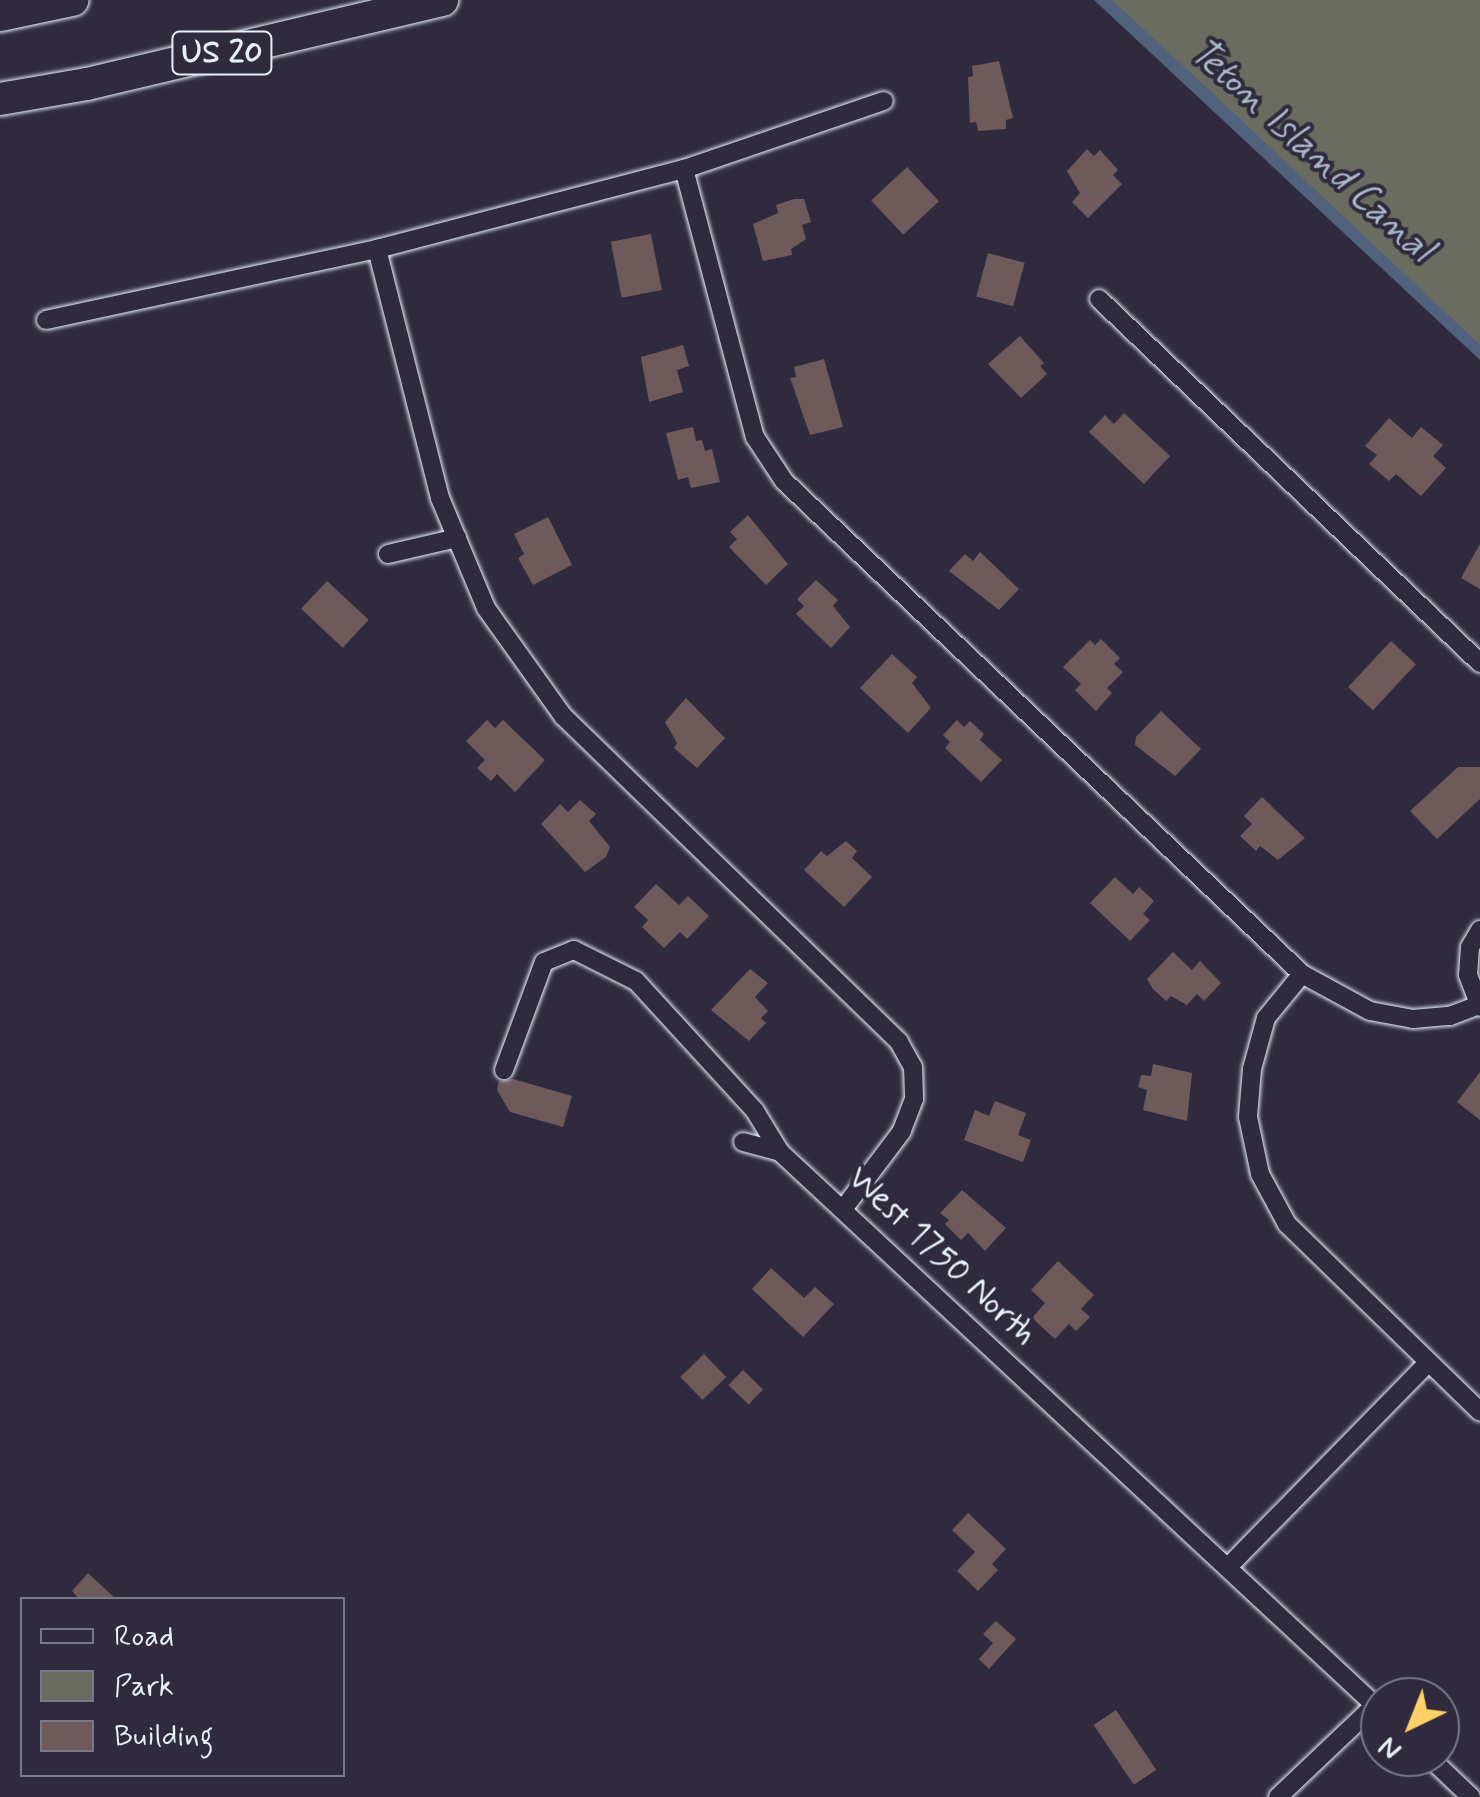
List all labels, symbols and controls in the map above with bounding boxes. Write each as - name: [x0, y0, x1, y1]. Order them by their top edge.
- road number: US 20: [170, 26, 274, 80]
- water label: Teton Island Canal: [1179, 29, 1443, 273]
- street label: West 1750 North: [838, 1157, 1046, 1355]
- legend: [20, 1597, 345, 1777]
- text: Road: [114, 1617, 174, 1656]
- text: Park: [114, 1667, 174, 1706]
- north arrow: [1360, 1677, 1460, 1777]
- text: Building: [114, 1717, 213, 1756]
- text: N: [1371, 1728, 1410, 1768]

